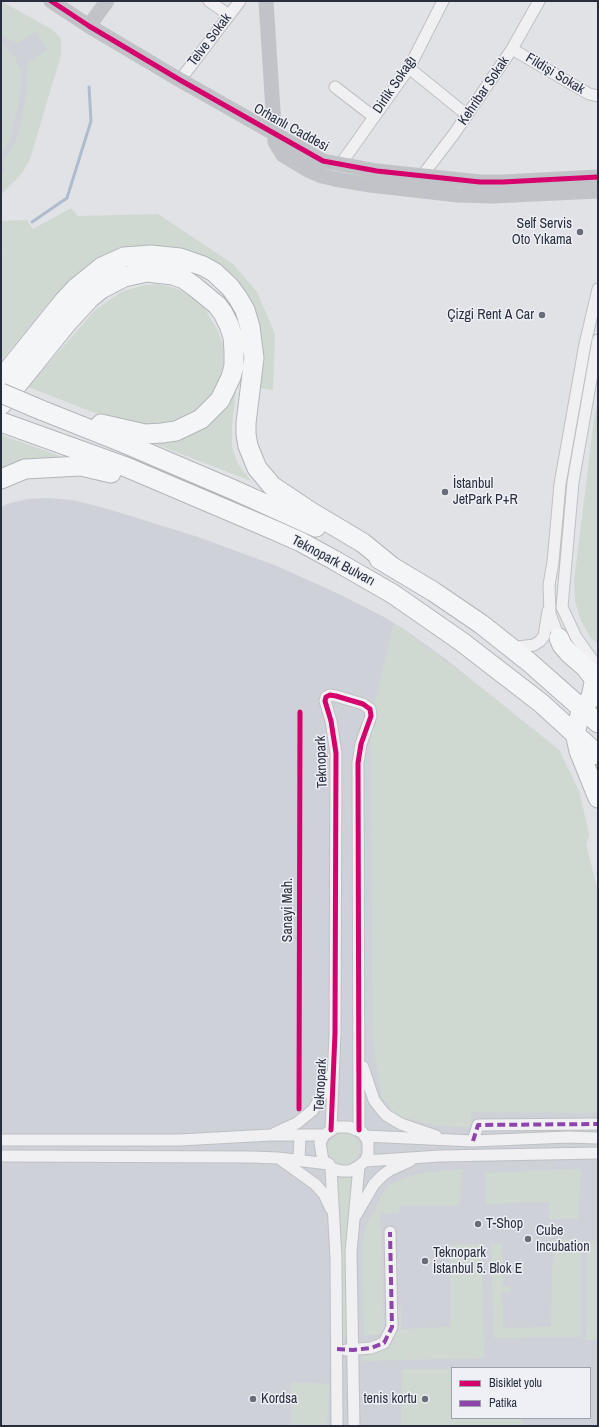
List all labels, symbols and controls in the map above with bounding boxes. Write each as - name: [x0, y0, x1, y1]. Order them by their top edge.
- street label: Telve Sokak: [185, 10, 235, 70]
- street label: Fildişi Sokak: [522, 50, 588, 98]
- street label: Dirlik Sokağı: [370, 53, 420, 117]
- street label: Kehribar Sokak: [455, 54, 513, 128]
- street label: Orhanlı Caddesi: [250, 100, 332, 156]
- place label: Self Servis Oto Yıkama: [512, 216, 572, 248]
- marker: Self Servis Oto Yıkama: [575, 227, 585, 237]
- place label: Çizgi Rent A Car: [447, 307, 534, 323]
- marker: Çizgi Rent A Car: [537, 310, 547, 320]
- place label: İstanbul JetPark P+R: [453, 476, 518, 508]
- marker: İstanbul JetPark P+R: [440, 487, 450, 497]
- street label: Teknopark Bulvarı: [288, 532, 378, 590]
- street label: Teknopark: [313, 735, 331, 789]
- street label: Sanayi Mah.: [280, 878, 296, 942]
- street label: Teknopark: [311, 1058, 331, 1112]
- place label: T-Shop: [486, 1216, 523, 1232]
- marker: T-Shop: [473, 1219, 483, 1229]
- place label: Cube Incubation: [536, 1223, 590, 1256]
- marker: Cube Incubation: [523, 1234, 533, 1244]
- place label: Teknopark İstanbul 5. Blok E: [433, 1245, 522, 1278]
- marker: Teknopark İstanbul 5. Blok E: [420, 1256, 430, 1266]
- legend: [451, 1367, 591, 1419]
- text: Bisiklet yolu: [489, 1375, 542, 1391]
- place label: Kordsa: [261, 1391, 297, 1407]
- place label: tenis kortu: [363, 1391, 417, 1407]
- marker: Kordsa: [248, 1394, 258, 1404]
- marker: tenis kortu: [420, 1394, 430, 1404]
- text: Patika: [489, 1395, 517, 1411]

